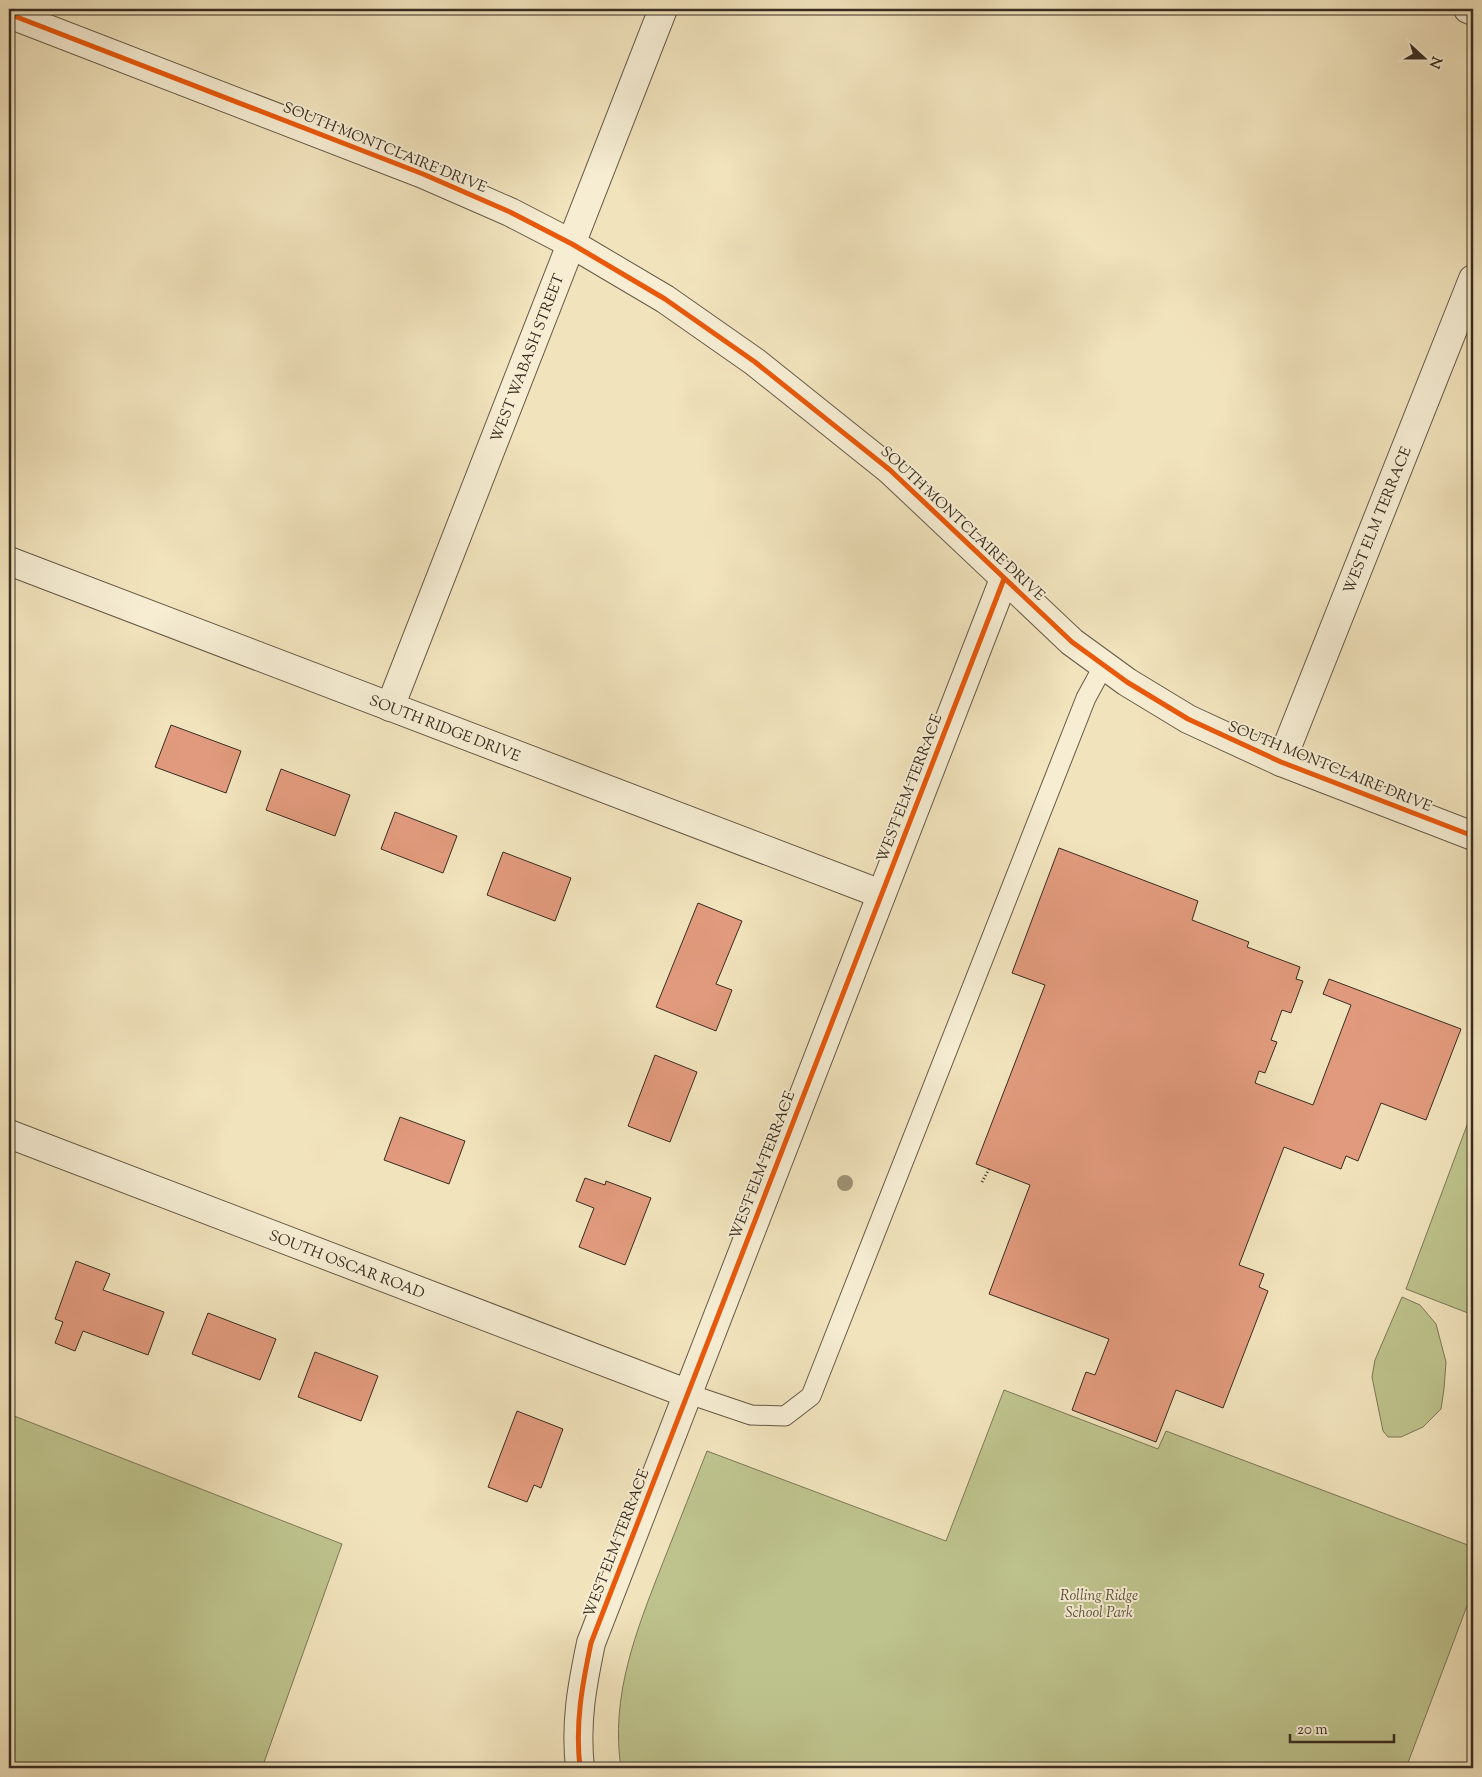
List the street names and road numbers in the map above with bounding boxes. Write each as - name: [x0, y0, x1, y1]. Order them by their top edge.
- street label: SOUTH MONTCLAIRE DRIVE: [279, 98, 490, 199]
- street label: WEST WABASH STREET: [487, 271, 570, 446]
- street label: SOUTH MONTCLAIRE DRIVE: [875, 442, 1049, 606]
- street label: WEST ELM TERRACE: [1339, 444, 1418, 597]
- street label: SOUTH RIDGE DRIVE: [366, 691, 523, 768]
- street label: WEST ELM TERRACE: [872, 711, 948, 866]
- street label: SOUTH MONTCLAIRE DRIVE: [1224, 717, 1435, 818]
- street label: WEST ELM TERRACE: [725, 1088, 801, 1243]
- street label: SOUTH OSCAR ROAD: [266, 1226, 428, 1305]
- street label: WEST ELM TERRACE: [579, 1466, 655, 1621]

